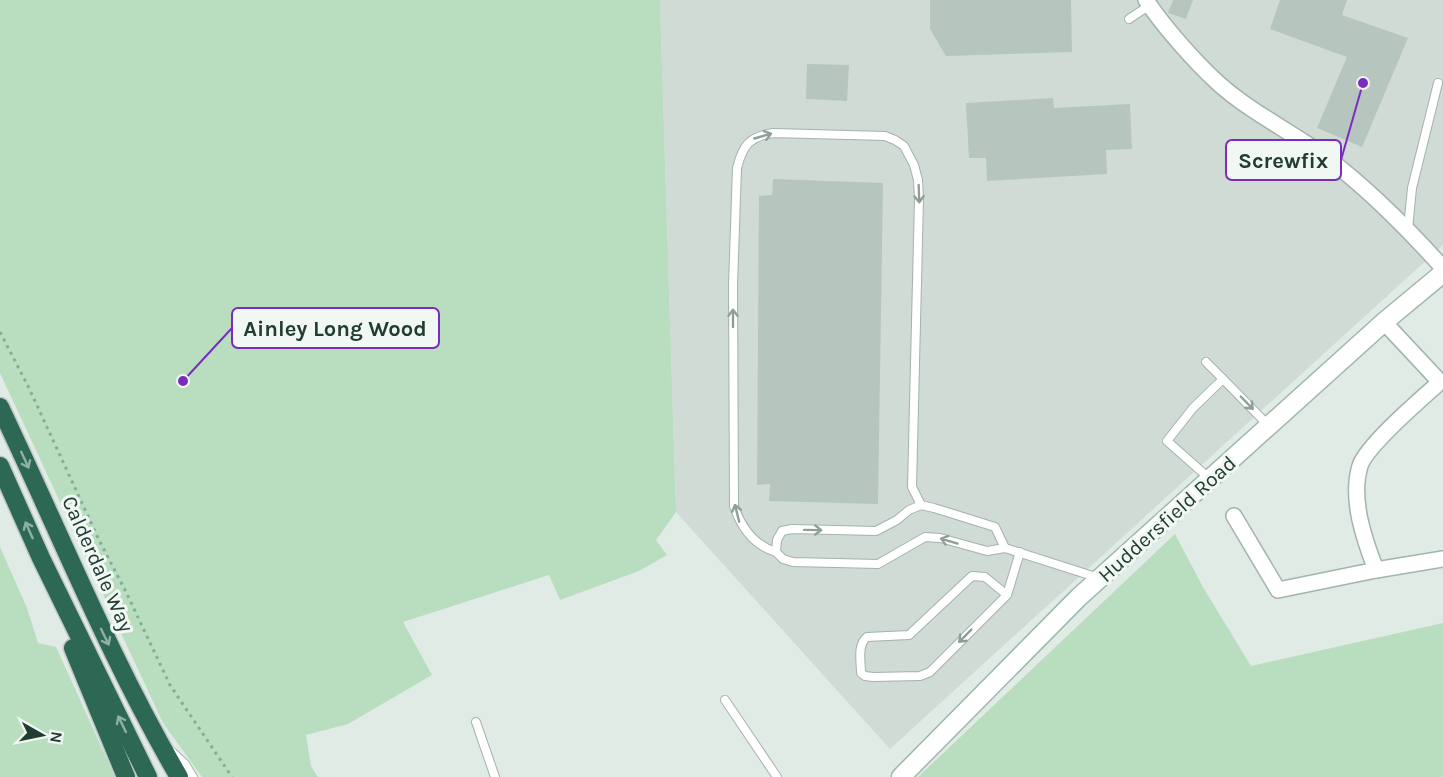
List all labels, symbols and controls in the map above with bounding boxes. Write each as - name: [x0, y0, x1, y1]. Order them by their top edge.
- one-way arrow: [753, 130, 772, 141]
- callout: Screwfix: [1226, 140, 1341, 180]
- text: Screwfix: [1238, 148, 1328, 174]
- one-way arrow: [913, 183, 924, 203]
- callout: Ainley Long Wood: [232, 308, 439, 348]
- one-way arrow: [727, 308, 739, 328]
- text: Ainley Long Wood: [243, 316, 427, 342]
- one-way arrow: [1239, 395, 1254, 410]
- one-way arrow: [20, 450, 32, 468]
- street label: Huddersfield Road: [1093, 451, 1241, 587]
- street label: Calderdale Way: [57, 492, 139, 636]
- one-way arrow: [731, 503, 742, 522]
- one-way arrow: [22, 521, 34, 539]
- one-way arrow: [802, 524, 822, 536]
- one-way arrow: [940, 535, 959, 546]
- one-way arrow: [100, 628, 112, 646]
- one-way arrow: [958, 629, 973, 644]
- north arrow: [12, 705, 72, 765]
- one-way arrow: [116, 716, 127, 734]
- text: N: [46, 730, 67, 744]

